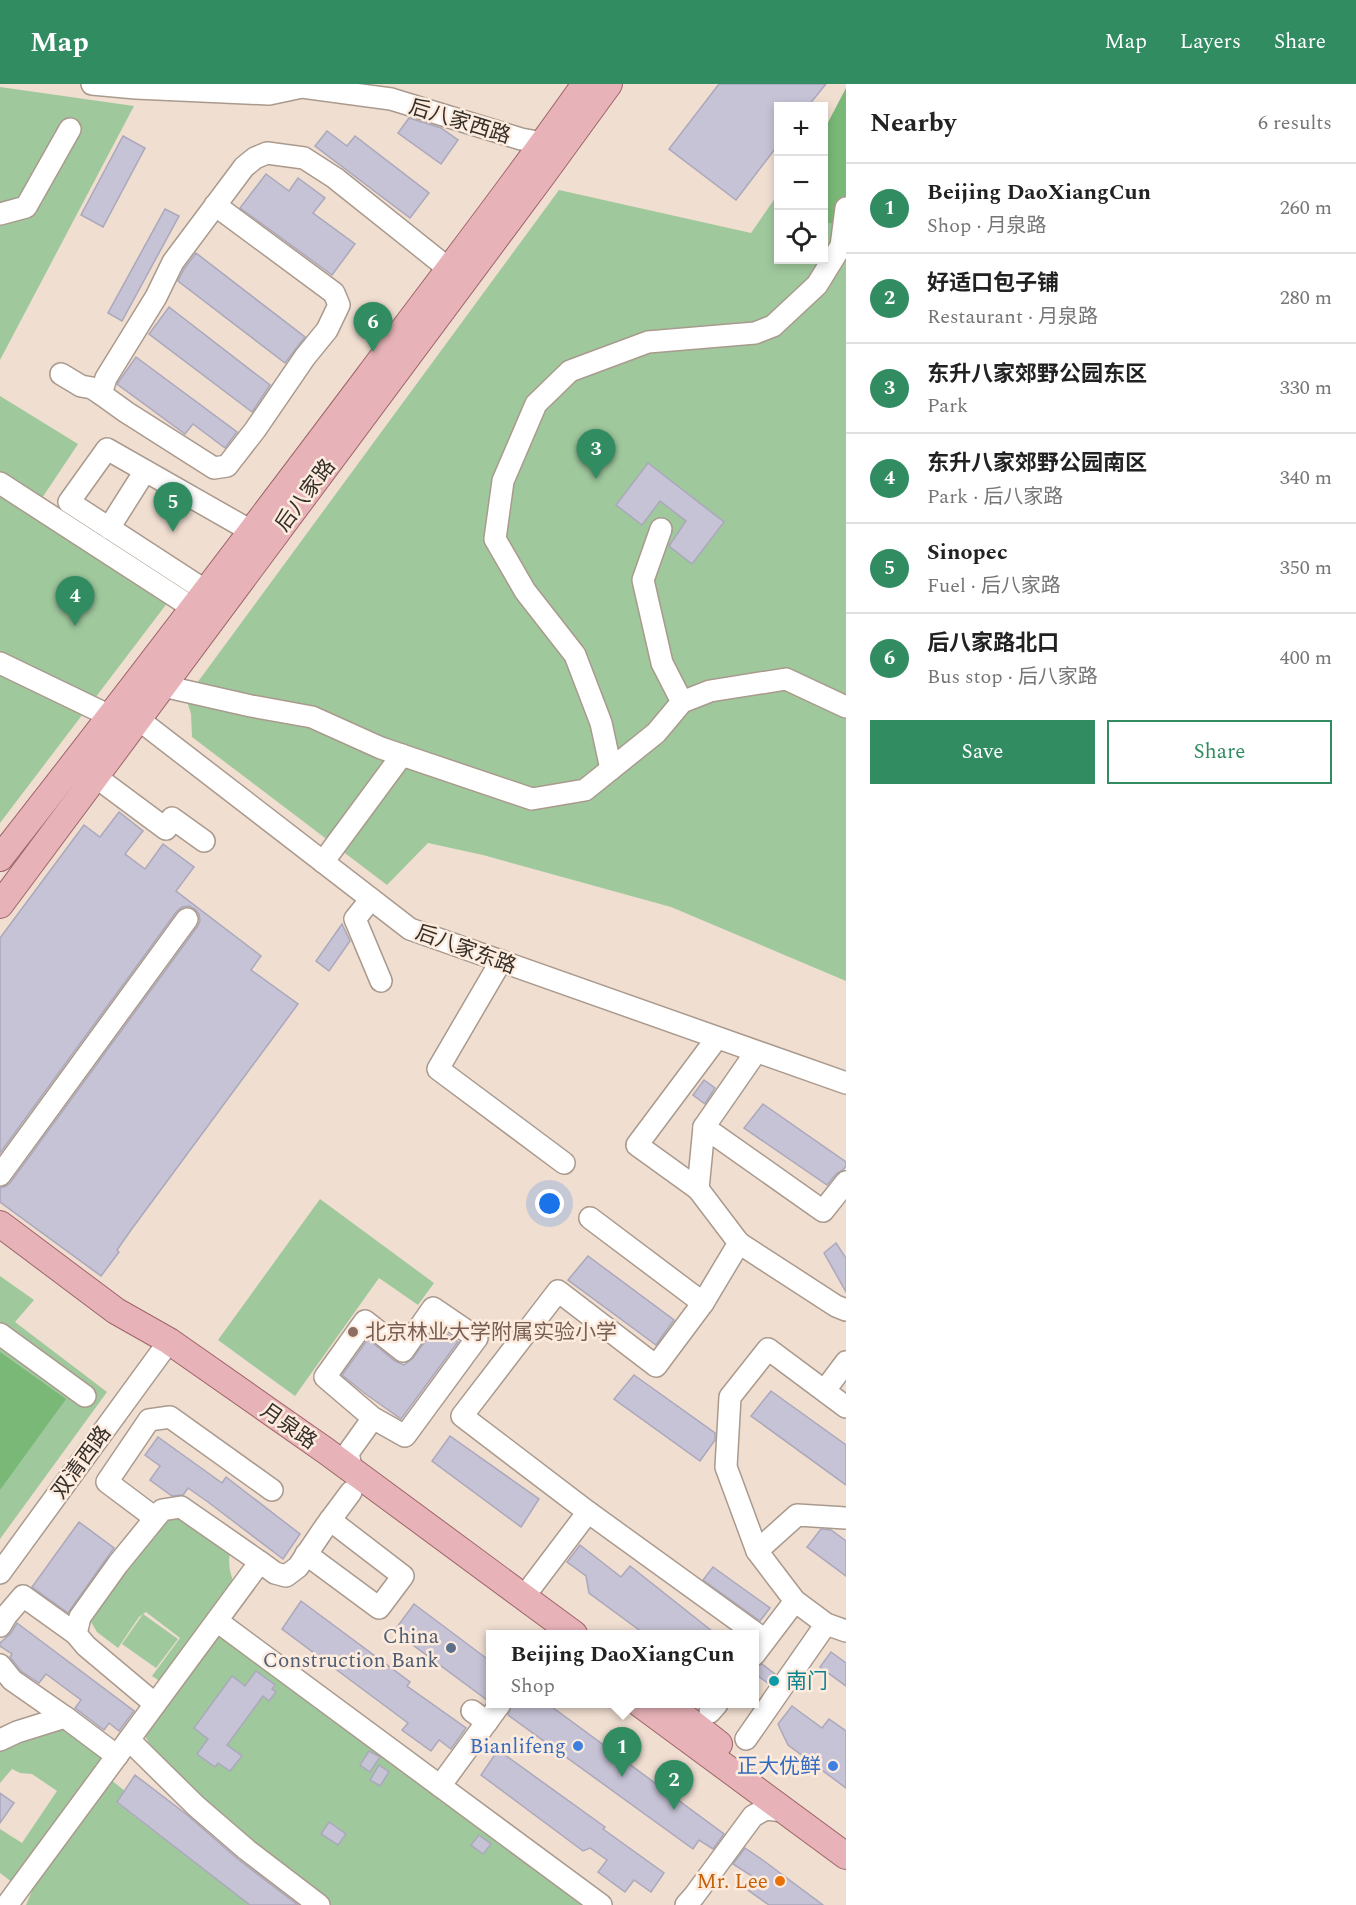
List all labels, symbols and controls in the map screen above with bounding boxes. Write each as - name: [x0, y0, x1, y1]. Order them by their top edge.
- text: Map: [30, 21, 89, 64]
- text: Map: [1105, 26, 1147, 58]
- text: Layers: [1180, 26, 1241, 58]
- text: Share: [1274, 26, 1326, 58]
- street label: 后八家西路: [405, 91, 515, 153]
- map controls: [774, 102, 828, 264]
- button: +: [774, 102, 828, 156]
- text: Nearby: [870, 103, 956, 143]
- text: 6 results: [1258, 108, 1332, 138]
- button: −: [774, 156, 828, 210]
- text: Beijing DaoXiangCun: [927, 176, 1151, 209]
- text: 1: [884, 193, 895, 223]
- text: 260 m: [1280, 193, 1332, 223]
- button: locate: [774, 210, 828, 264]
- text: Shop · 月泉路: [927, 211, 1046, 241]
- text: 好适口包子铺: [927, 267, 1059, 300]
- text: 2: [884, 283, 895, 313]
- text: 280 m: [1280, 283, 1332, 313]
- pin: 6: [354, 302, 392, 352]
- text: Restaurant · 月泉路: [927, 302, 1098, 332]
- text: 东升八家郊野公园东区: [927, 358, 1147, 391]
- text: 3: [884, 373, 895, 403]
- text: 330 m: [1280, 373, 1332, 403]
- text: Park: [927, 391, 968, 421]
- pin: 3: [576, 430, 616, 479]
- text: 东升八家郊野公园南区: [927, 447, 1147, 480]
- street label: 后八家路: [268, 452, 344, 539]
- text: 4: [884, 463, 895, 493]
- text: 340 m: [1280, 463, 1332, 493]
- pin: 5: [154, 482, 192, 532]
- text: Park · 后八家路: [927, 482, 1063, 512]
- text: Sinopec: [927, 536, 1008, 569]
- text: 5: [884, 553, 895, 583]
- text: 350 m: [1280, 553, 1332, 583]
- text: Fuel · 后八家路: [927, 571, 1061, 601]
- pin: 4: [56, 576, 94, 626]
- text: 后八家路北口: [927, 627, 1059, 660]
- text: 6: [884, 643, 895, 673]
- text: 400 m: [1280, 643, 1332, 673]
- text: Bus stop · 后八家路: [927, 662, 1098, 692]
- button: Save: [870, 720, 1095, 784]
- button: Share: [1107, 720, 1332, 784]
- street label: 后八家东路: [411, 917, 520, 983]
- your location: [535, 1189, 564, 1218]
- place label: 北京林业大学附属实验小学: [365, 1317, 617, 1349]
- marker: 北京林业大学附属实验小学: [346, 1325, 360, 1339]
- street label: 月泉路: [253, 1396, 323, 1458]
- street label: 双清西路: [44, 1419, 119, 1506]
- place label: China Construction Bank: [263, 1621, 440, 1677]
- popup: [486, 1630, 759, 1708]
- text: Beijing DaoXiangCun: [510, 1638, 735, 1671]
- marker: China Construction Bank: [444, 1641, 458, 1655]
- place label: 南门: [786, 1666, 828, 1698]
- text: Shop: [510, 1671, 555, 1701]
- marker: 南门: [767, 1674, 781, 1688]
- pin: 1: [602, 1728, 642, 1777]
- place label: Bianlifeng: [469, 1731, 566, 1763]
- marker: Bianlifeng: [571, 1739, 585, 1753]
- place label: 正大优鲜: [737, 1751, 821, 1783]
- marker: 正大优鲜: [826, 1759, 840, 1773]
- pin: 2: [654, 1760, 694, 1810]
- place label: Mr. Lee: [696, 1866, 768, 1898]
- marker: Mr. Lee: [773, 1874, 787, 1888]

